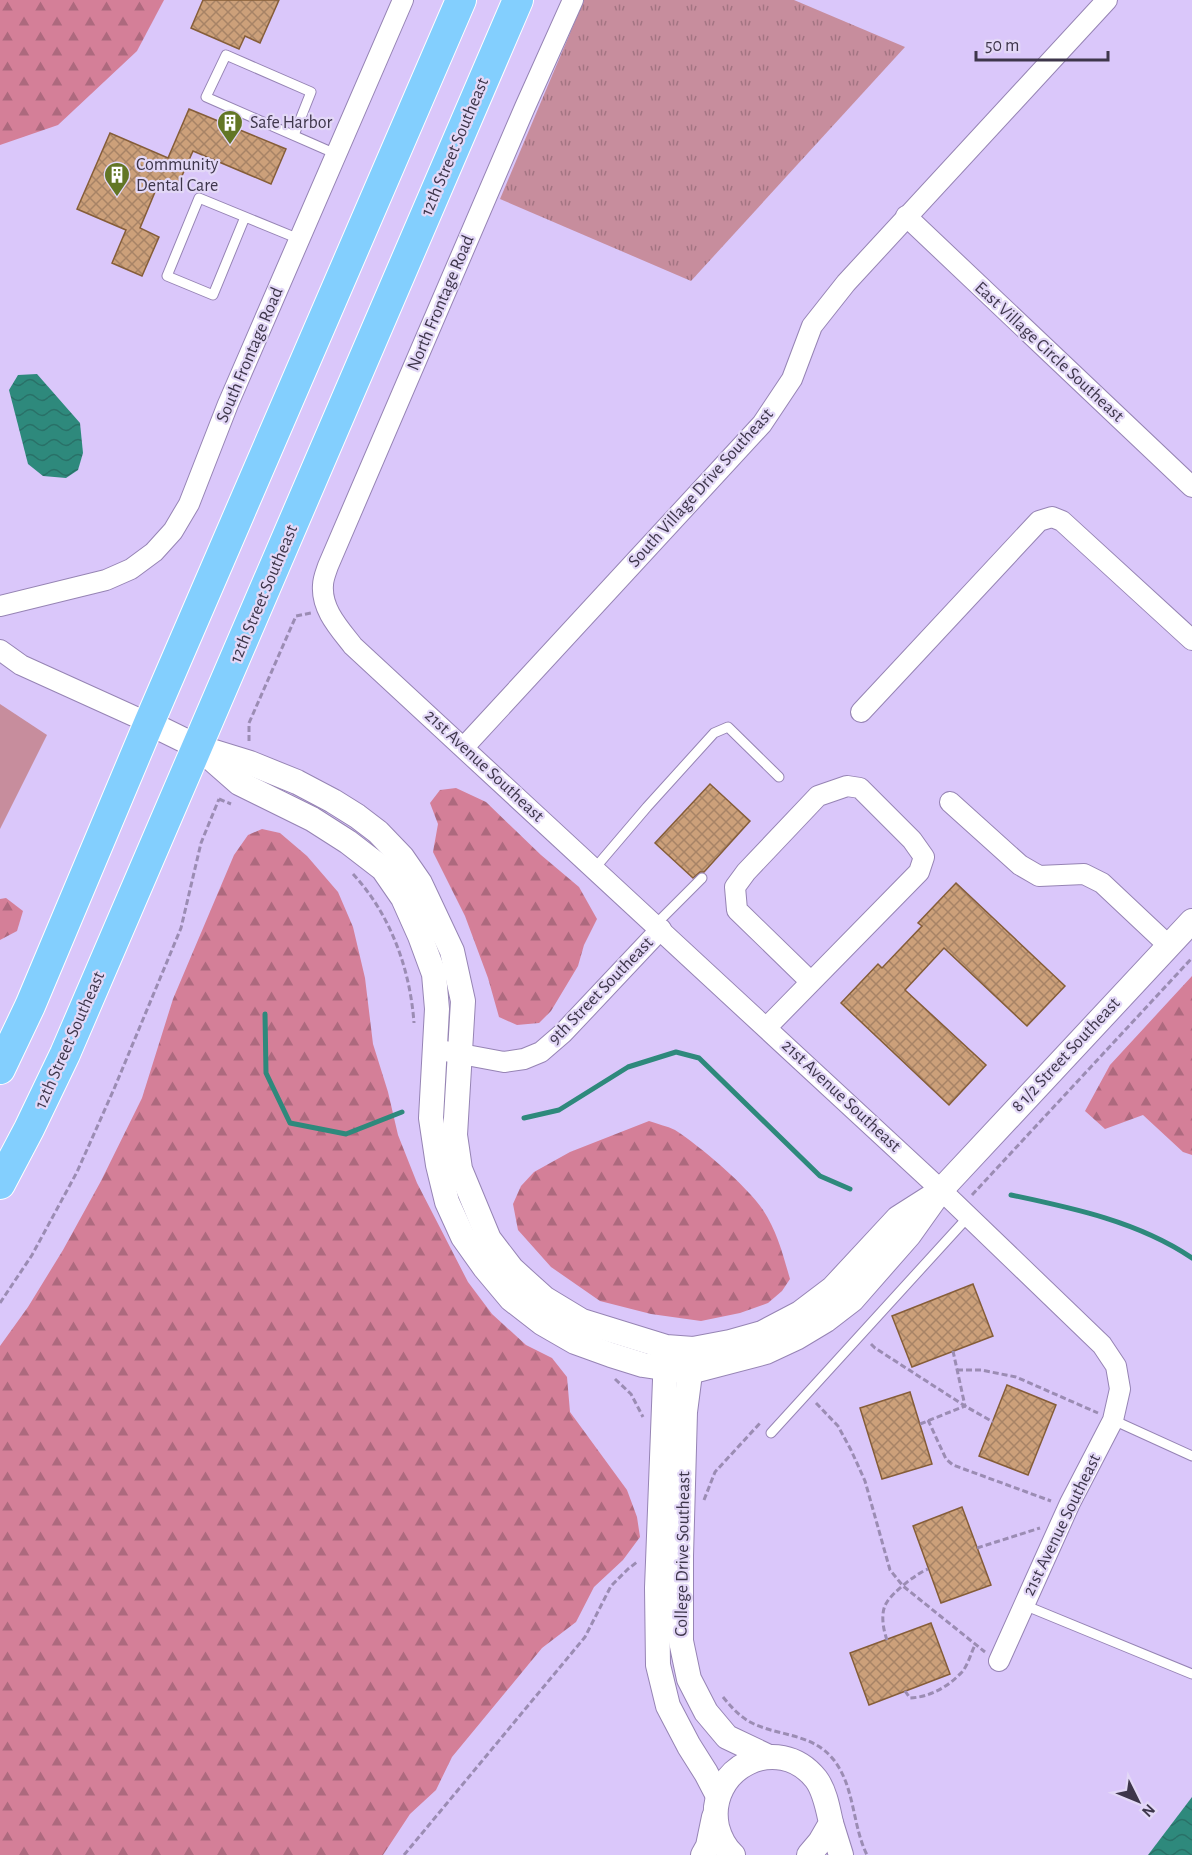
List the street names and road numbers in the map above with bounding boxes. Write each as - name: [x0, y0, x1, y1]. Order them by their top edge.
- street label: 12th Street Southeast: [418, 75, 492, 219]
- street label: North Frontage Road: [404, 233, 478, 373]
- street label: East Village Circle Southeast: [971, 279, 1127, 426]
- street label: South Frontage Road: [213, 285, 287, 425]
- street label: South Village Drive Southeast: [625, 405, 777, 571]
- street label: 12th Street Southeast: [227, 522, 301, 666]
- street label: 21st Avenue Southeast: [421, 706, 547, 826]
- street label: 9th Street Southeast: [545, 933, 657, 1048]
- street label: 12th Street Southeast: [32, 968, 108, 1111]
- street label: 8 1/2 Street Southeast: [1008, 994, 1124, 1116]
- street label: 21st Avenue Southeast: [778, 1036, 904, 1156]
- street label: 21st Avenue Southeast: [1020, 1451, 1104, 1599]
- street label: College Drive Southeast: [673, 1471, 693, 1637]

